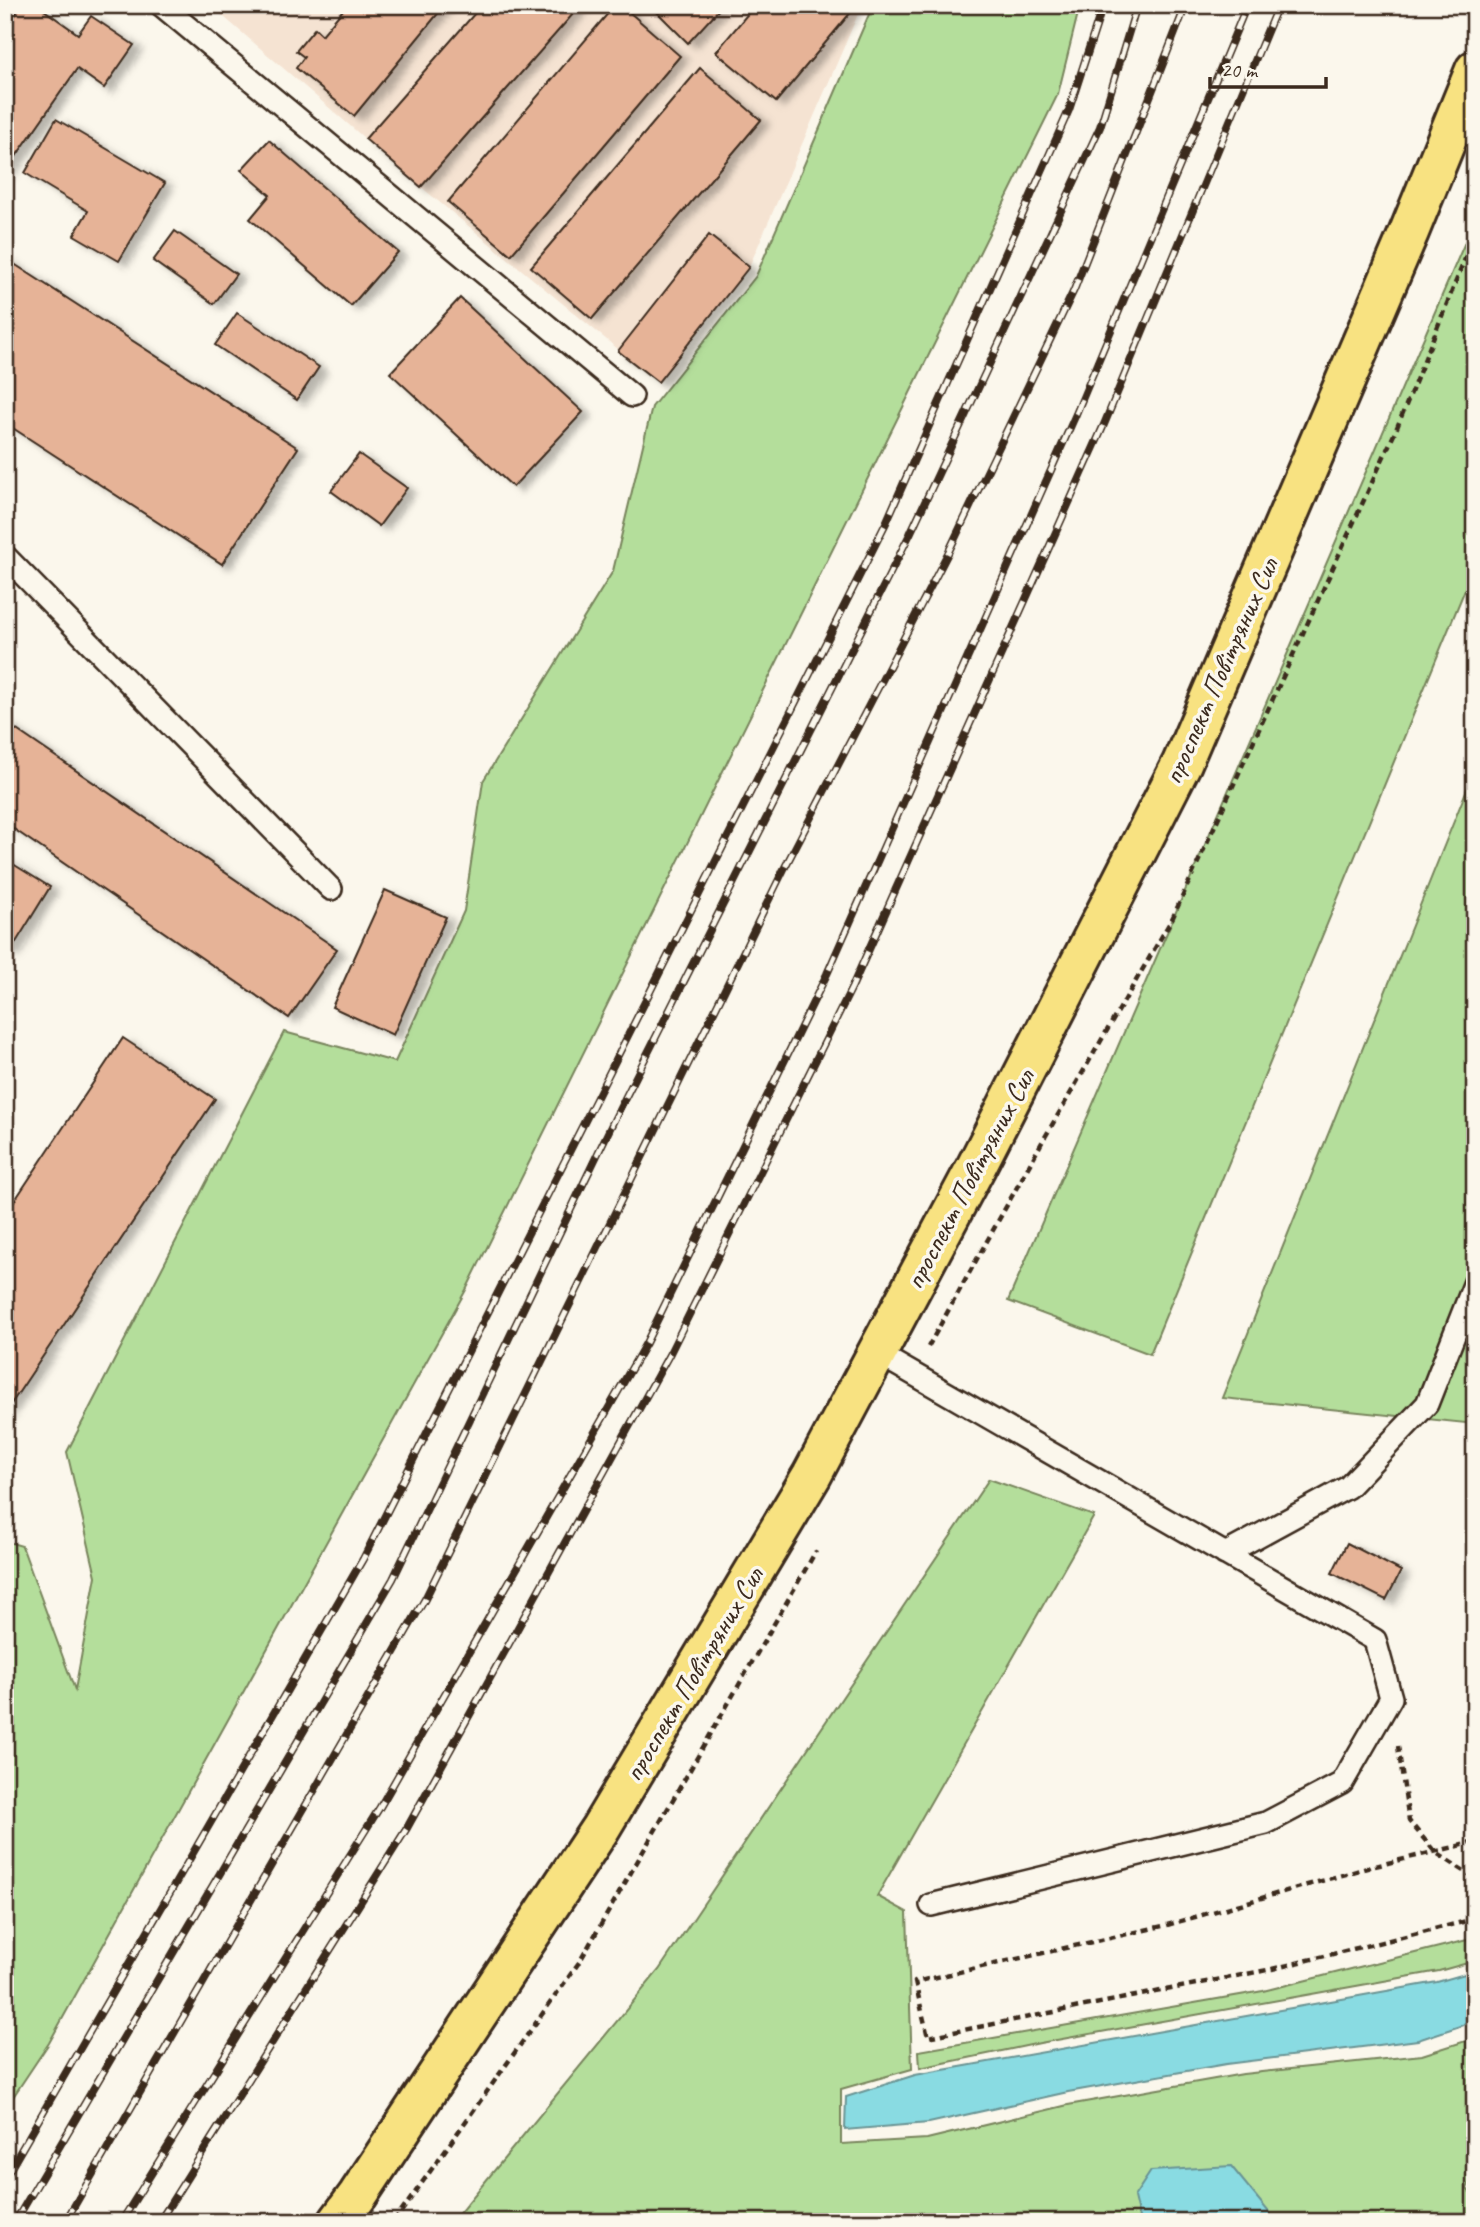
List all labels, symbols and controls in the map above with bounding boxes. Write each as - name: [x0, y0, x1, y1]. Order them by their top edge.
- scale bar: [1210, 46, 1326, 90]
- text: 20 m: [1221, 57, 1259, 83]
- street label: проспект Повітряних Сил: [1154, 551, 1286, 789]
- street label: проспект Повітряних Сил: [896, 1062, 1042, 1295]
- street label: проспект Повітряних Сил: [615, 1559, 772, 1787]

